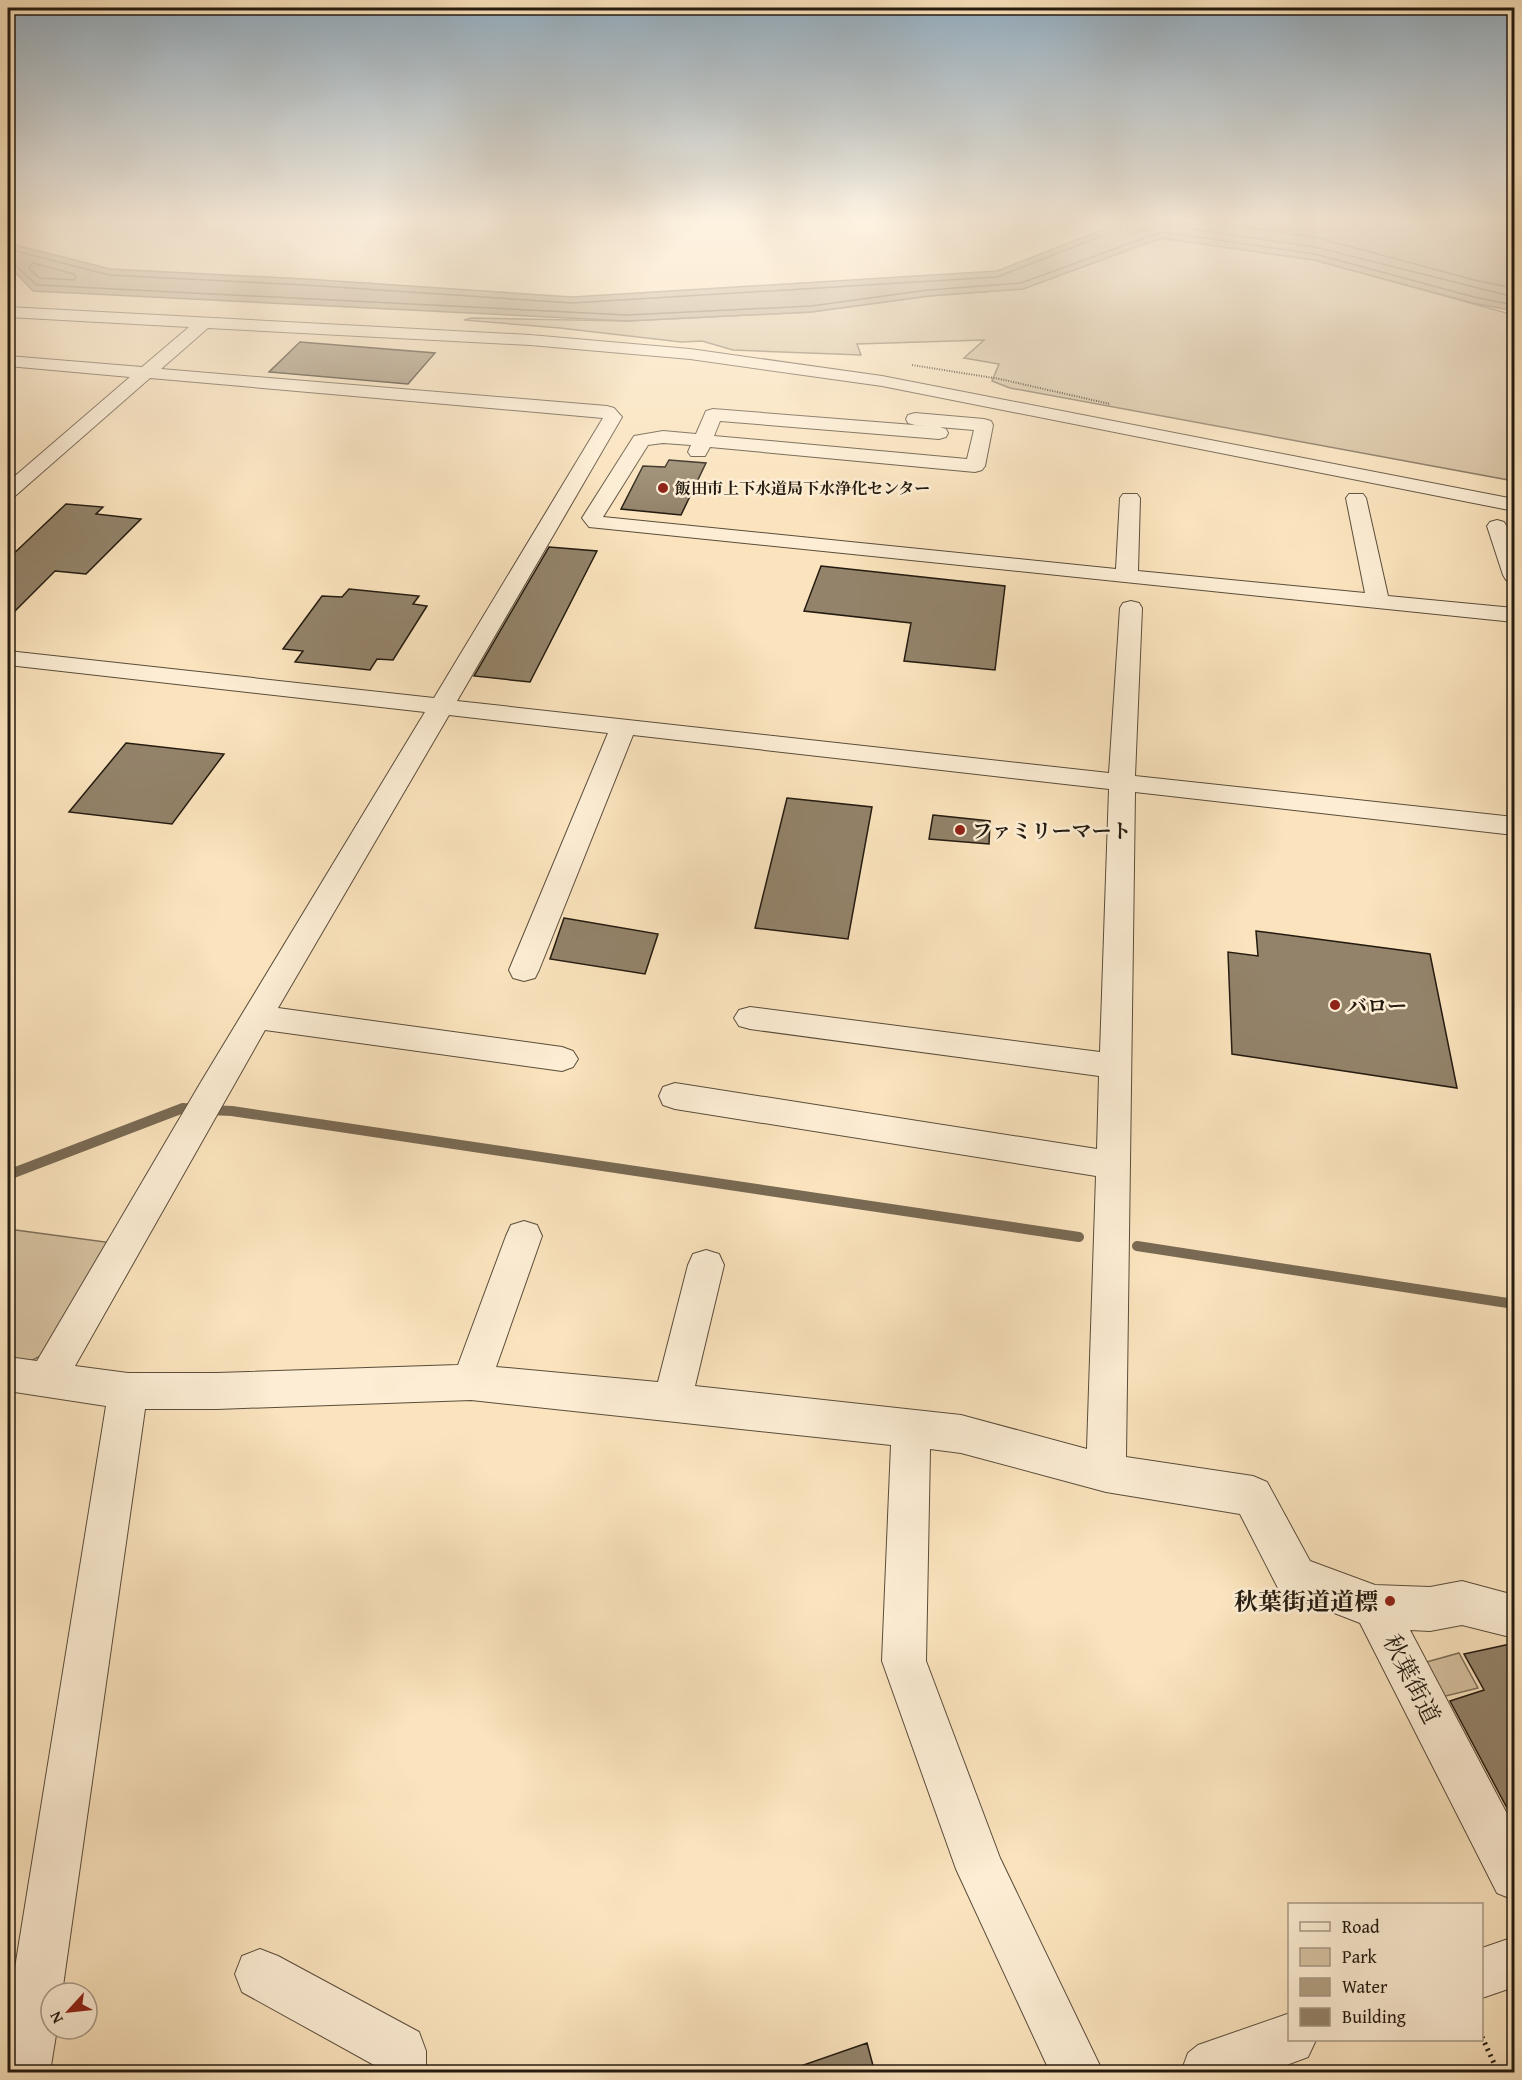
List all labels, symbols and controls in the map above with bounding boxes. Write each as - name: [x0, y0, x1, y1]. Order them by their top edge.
- place label: 飯田市上下水道局下水浄化センター: [675, 476, 930, 500]
- marker: 飯田市上下水道局下水浄化センター: [656, 481, 670, 495]
- place label: ファミリーマート: [972, 816, 1132, 845]
- marker: ファミリーマート: [953, 823, 967, 837]
- place label: バロー: [1347, 991, 1407, 1020]
- marker: バロー: [1328, 998, 1342, 1012]
- place label: 秋葉街道道標: [1234, 1584, 1378, 1619]
- marker: 秋葉街道道標: [1383, 1594, 1397, 1608]
- street label: 秋葉街道: [1375, 1628, 1449, 1730]
- legend: [1288, 1903, 1483, 2041]
- text: Road: [1342, 1913, 1380, 1940]
- text: Park: [1342, 1943, 1378, 1970]
- text: Water: [1342, 1973, 1388, 2000]
- north arrow: [39, 1981, 99, 2041]
- text: Building: [1342, 2003, 1406, 2030]
- text: N: [42, 2007, 69, 2028]

